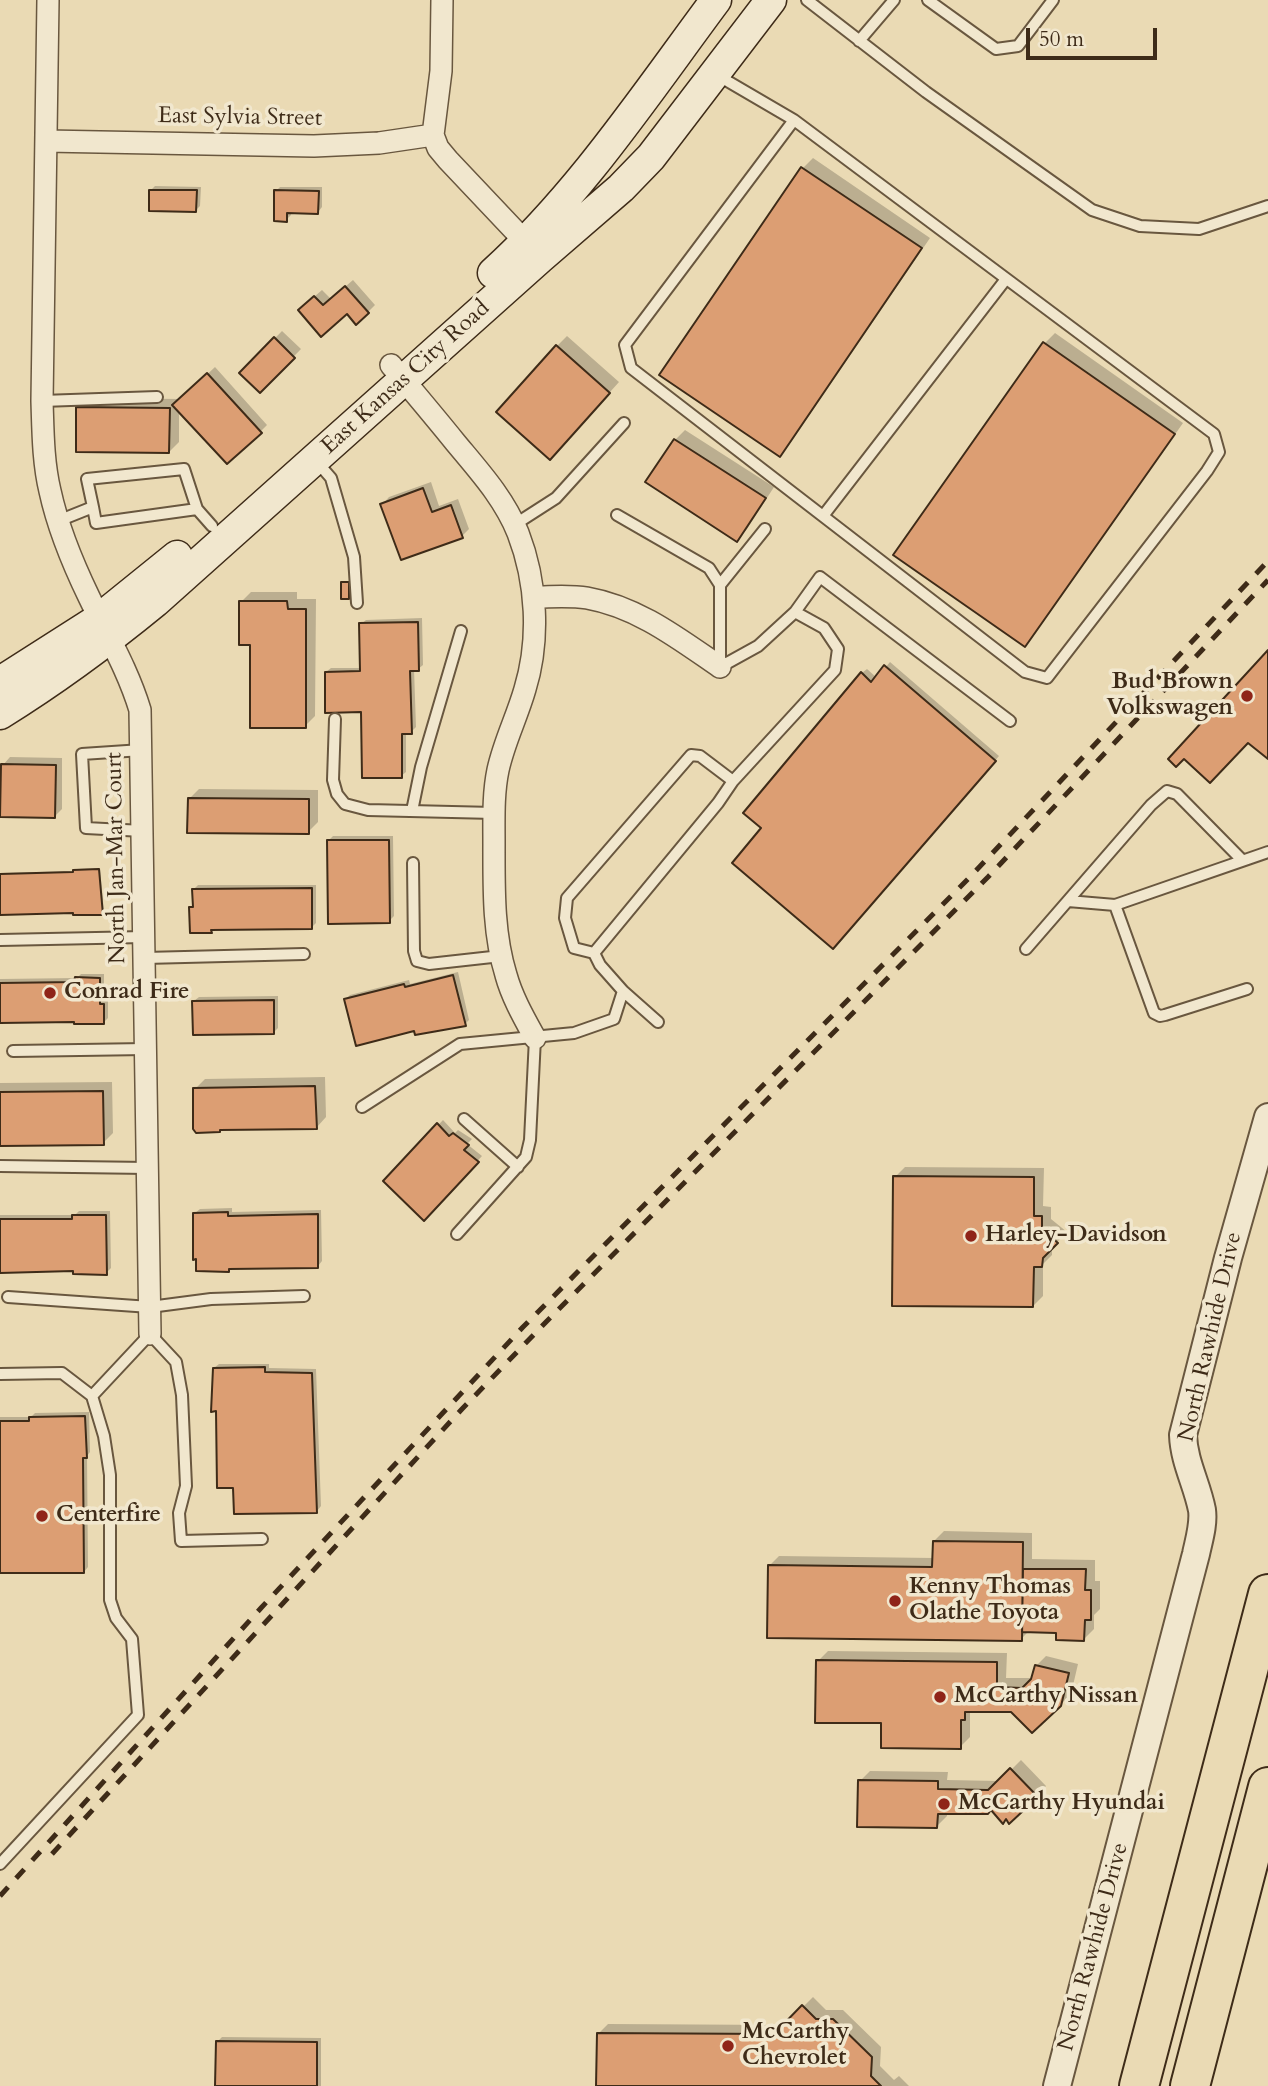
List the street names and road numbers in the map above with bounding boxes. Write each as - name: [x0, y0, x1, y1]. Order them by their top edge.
- street label: East Sylvia Street: [158, 103, 322, 133]
- street label: East Kansas City Road: [316, 295, 496, 461]
- street label: North Jan-Mar Court: [101, 752, 133, 964]
- street label: North Rawhide Drive: [1173, 1229, 1249, 1445]
- street label: North Rawhide Drive: [1053, 1840, 1135, 2054]

